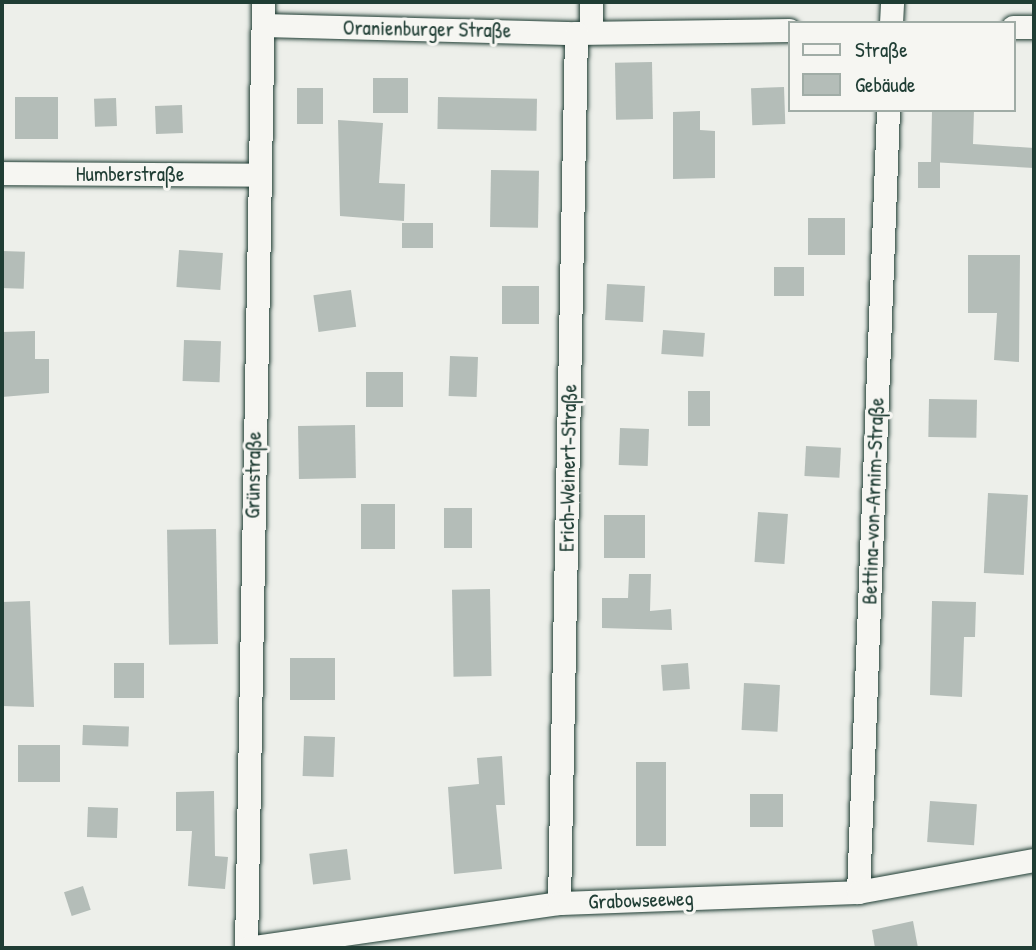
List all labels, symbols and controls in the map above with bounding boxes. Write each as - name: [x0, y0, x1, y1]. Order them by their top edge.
- street label: Oranienburger Straße: [343, 15, 511, 43]
- legend: [788, 21, 1015, 112]
- text: Straße: [855, 35, 908, 64]
- text: Gebäude: [855, 70, 915, 99]
- street label: Humberstraße: [76, 161, 184, 187]
- street label: Erich-Weinert-Straße: [554, 384, 582, 552]
- street label: Bettina-von-Arnim-Straße: [857, 397, 889, 605]
- street label: Grünstraße: [240, 431, 266, 519]
- street label: Grabowseeweg: [588, 886, 694, 914]

